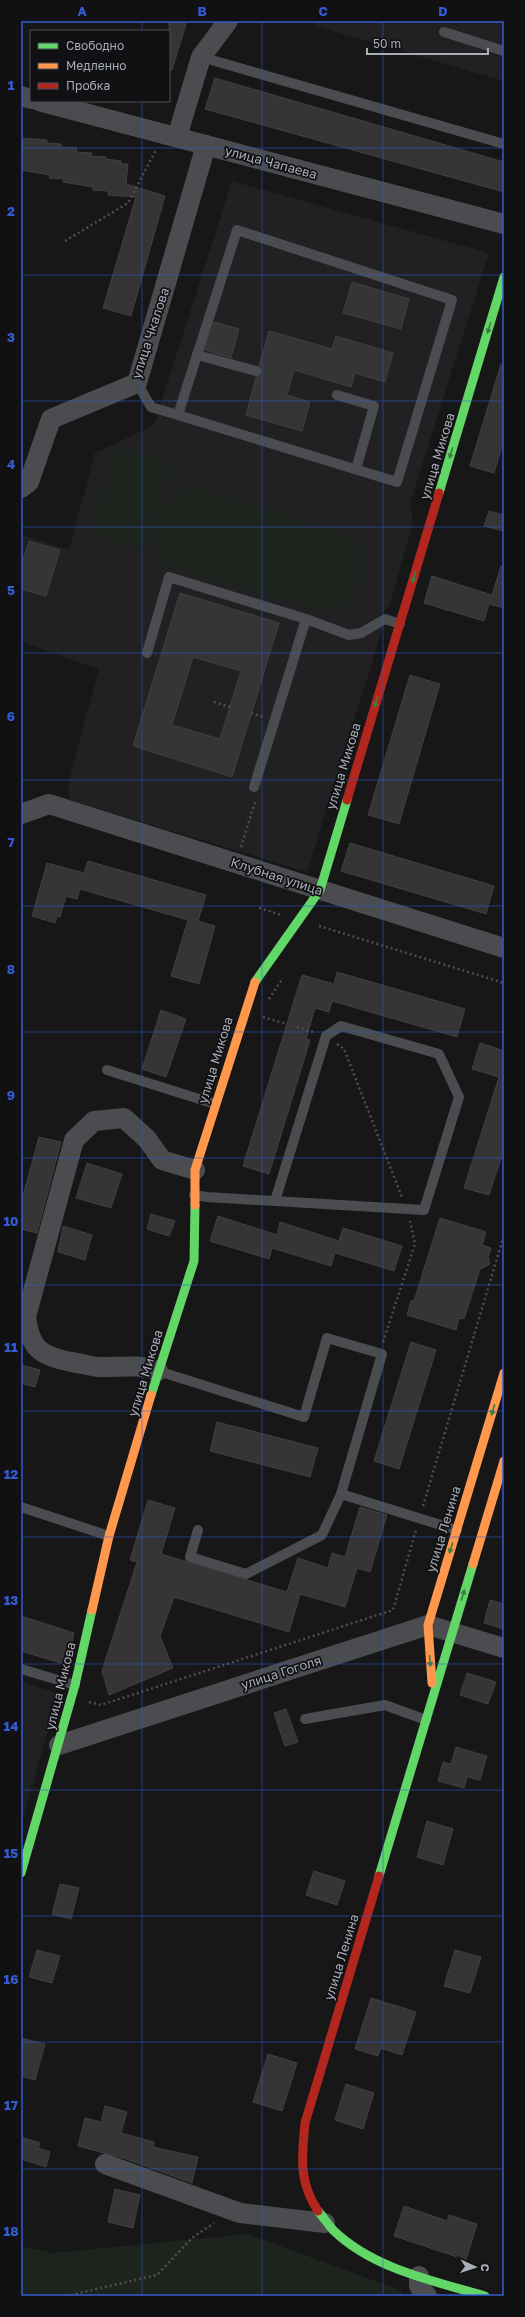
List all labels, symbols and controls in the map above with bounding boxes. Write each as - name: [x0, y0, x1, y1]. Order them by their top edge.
- text: A: [77, 3, 87, 19]
- text: B: [197, 3, 207, 19]
- text: C: [318, 3, 328, 19]
- text: D: [438, 3, 448, 19]
- legend: [30, 30, 170, 102]
- scale bar: [367, 30, 488, 56]
- text: 50 m: [373, 36, 401, 51]
- text: Свободно: [66, 38, 124, 53]
- text: Медленно: [66, 58, 126, 73]
- text: 1: [8, 77, 15, 93]
- text: Пробка: [66, 78, 110, 93]
- street label: улица Чапаева: [223, 142, 319, 182]
- text: 2: [7, 203, 15, 219]
- street label: улица Чкалова: [128, 285, 172, 381]
- one-way arrow: [486, 322, 492, 334]
- text: 3: [7, 329, 15, 345]
- street label: улица Микова: [416, 411, 458, 501]
- one-way arrow: [448, 447, 454, 459]
- text: 4: [7, 456, 15, 472]
- one-way arrow: [411, 571, 417, 583]
- text: 5: [7, 582, 15, 598]
- one-way arrow: [373, 696, 379, 708]
- text: 6: [7, 708, 15, 724]
- street label: улица Микова: [322, 721, 364, 811]
- text: 7: [7, 834, 15, 850]
- street label: Клубная улица: [229, 854, 325, 898]
- text: 8: [7, 961, 15, 977]
- street label: улица Микова: [194, 1015, 236, 1105]
- text: 9: [7, 1087, 15, 1103]
- text: 10: [3, 1213, 19, 1229]
- street label: улица Микова: [124, 1328, 166, 1418]
- text: 11: [4, 1339, 18, 1355]
- one-way arrow: [490, 1404, 496, 1416]
- text: 12: [4, 1466, 18, 1482]
- street label: улица Ленина: [422, 1484, 464, 1574]
- one-way arrow: [448, 1542, 454, 1554]
- one-way arrow: [460, 1588, 466, 1600]
- text: 13: [4, 1592, 18, 1608]
- street label: улица Микова: [41, 1640, 79, 1732]
- street label: улица Гоголя: [239, 1651, 323, 1693]
- one-way arrow: [427, 1655, 434, 1667]
- text: 14: [4, 1718, 18, 1734]
- text: 15: [4, 1845, 18, 1861]
- street label: улица Ленина: [320, 1912, 362, 2002]
- text: 16: [4, 1971, 18, 1987]
- text: 17: [4, 2097, 18, 2113]
- text: 18: [3, 2223, 19, 2239]
- north arrow: [455, 2247, 495, 2287]
- text: С: [479, 2263, 492, 2272]

